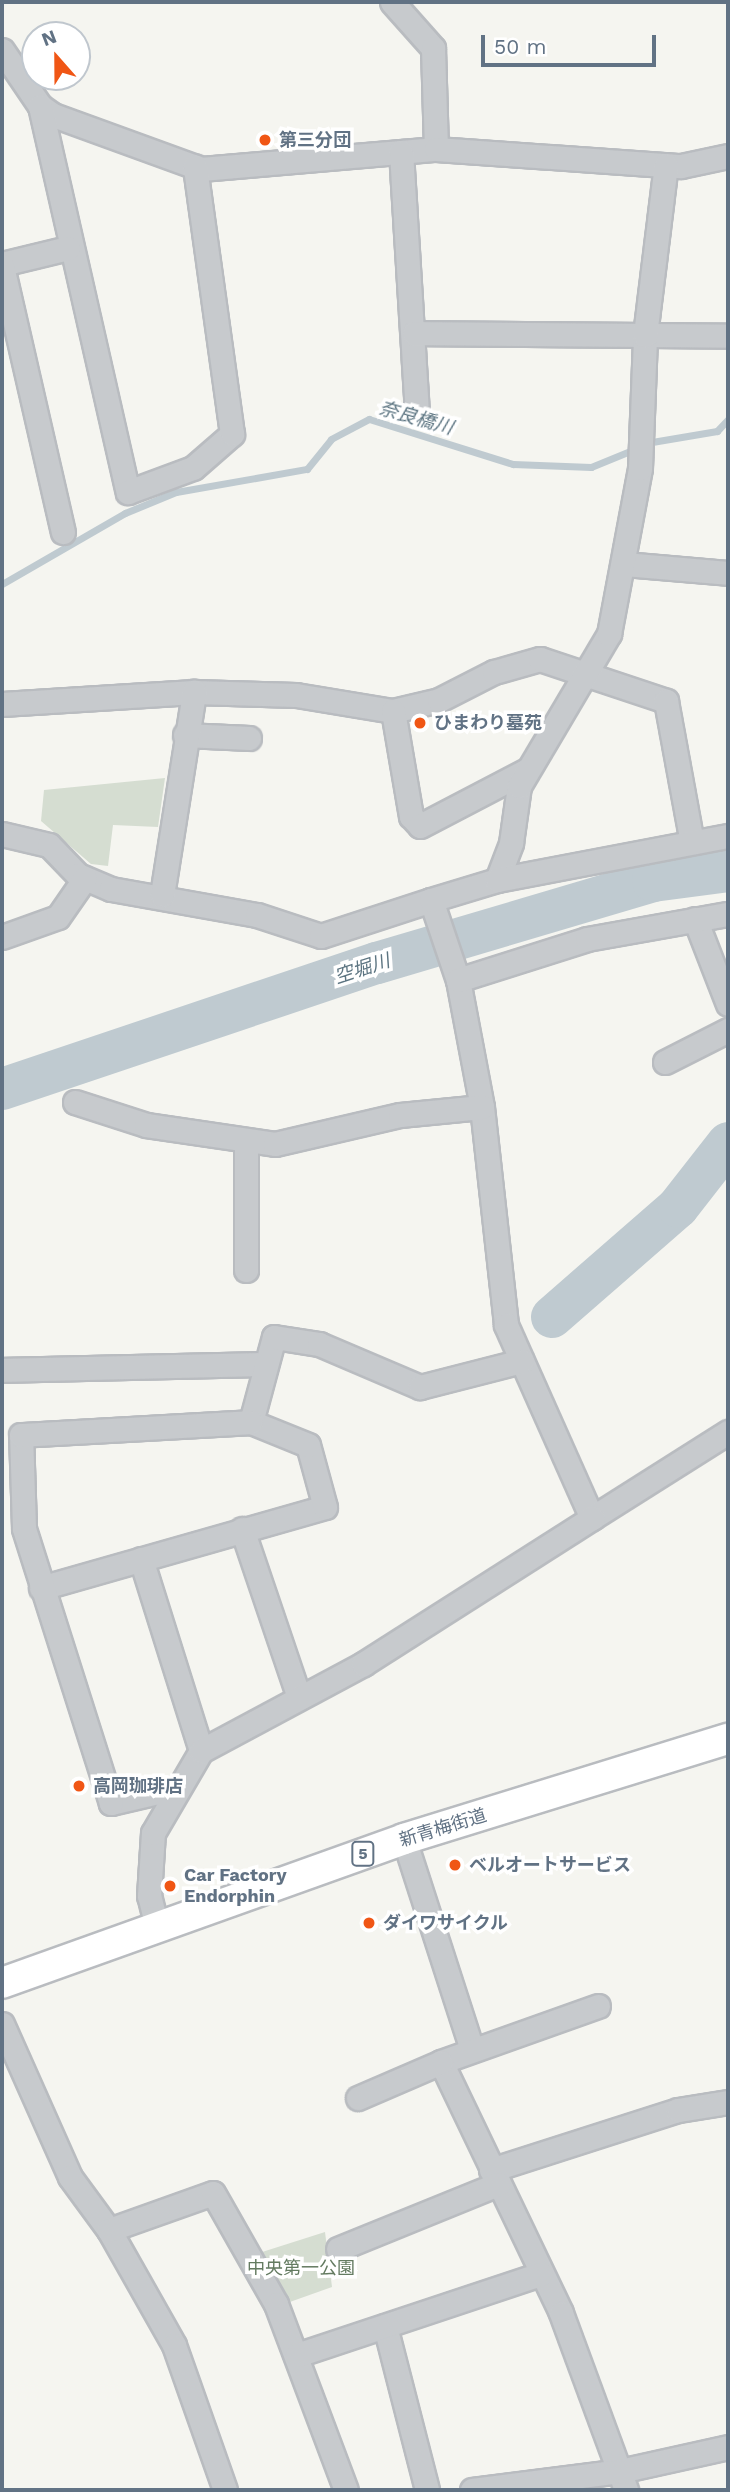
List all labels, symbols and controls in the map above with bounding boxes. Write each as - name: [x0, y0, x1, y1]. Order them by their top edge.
- north arrow: [21, 21, 91, 91]
- scale bar: [485, 21, 660, 65]
- text: N: [38, 25, 60, 51]
- text: 50 m: [494, 34, 546, 59]
- place label: 第三分団: [279, 129, 351, 151]
- marker: 第三分団: [257, 132, 273, 148]
- water label: 奈良橋川: [376, 397, 456, 439]
- place label: ひまわり墓苑: [434, 712, 542, 734]
- marker: ひまわり墓苑: [412, 715, 428, 731]
- water label: 空堀川: [331, 949, 393, 989]
- place label: 高岡珈琲店: [93, 1775, 183, 1797]
- marker: 高岡珈琲店: [71, 1778, 87, 1794]
- street label: 新青梅街道: [397, 1805, 489, 1851]
- road number: 5: [351, 1842, 375, 1866]
- place label: ベルオートサービス: [469, 1854, 631, 1876]
- marker: ベルオートサービス: [447, 1857, 463, 1873]
- place label: Car Factory Endorphin: [184, 1865, 287, 1908]
- marker: Car Factory Endorphin: [162, 1878, 178, 1894]
- place label: ダイワサイクル: [383, 1912, 509, 1934]
- marker: ダイワサイクル: [361, 1915, 377, 1931]
- park label: 中央第一公園: [247, 2257, 355, 2279]

